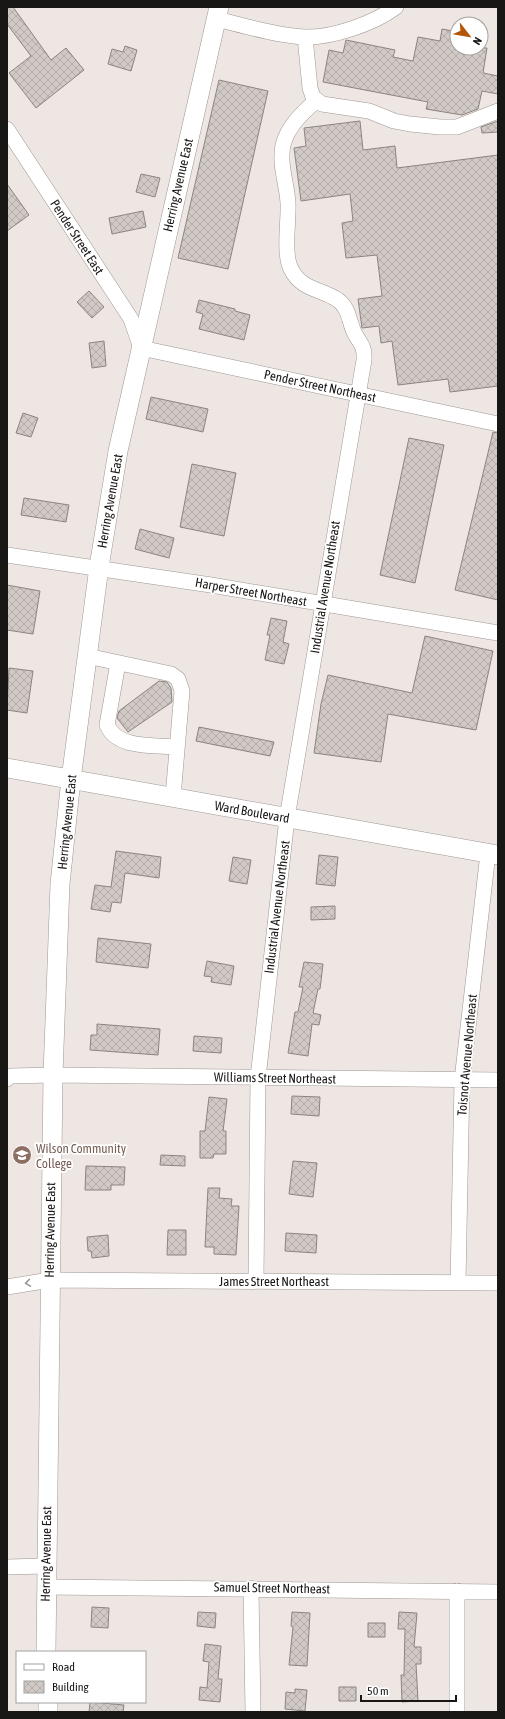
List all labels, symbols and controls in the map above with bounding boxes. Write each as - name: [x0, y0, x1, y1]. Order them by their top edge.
- north arrow: [449, 16, 489, 56]
- text: N: [471, 35, 484, 47]
- street label: Herring Avenue East: [160, 137, 196, 233]
- street label: Pender Street East: [47, 197, 107, 278]
- street label: Pender Street Northeast: [263, 367, 378, 405]
- street label: Herring Avenue East: [94, 452, 126, 549]
- street label: Industrial Avenue Northeast: [307, 519, 343, 654]
- street label: Harper Street Northeast: [194, 575, 308, 609]
- street label: Herring Avenue East: [55, 773, 79, 870]
- street label: Ward Boulevard: [213, 798, 291, 826]
- street label: Industrial Avenue Northeast: [261, 839, 293, 974]
- street label: Toisnot Avenue Northeast: [454, 993, 480, 1116]
- street label: Williams Street Northeast: [214, 1069, 336, 1087]
- place label: Wilson Community College: [36, 1141, 127, 1171]
- school or university icon: Wilson Community College: [11, 1144, 33, 1166]
- street label: Herring Avenue East: [42, 1182, 58, 1278]
- street label: James Street Northeast: [219, 1274, 329, 1289]
- one-way arrow: [25, 1278, 31, 1287]
- street label: Herring Avenue East: [38, 1506, 54, 1602]
- street label: Samuel Street Northeast: [214, 1579, 331, 1597]
- legend: [16, 1651, 146, 1703]
- text: Road: [52, 1660, 75, 1674]
- scale bar: [361, 1677, 456, 1703]
- text: Building: [52, 1680, 90, 1694]
- text: 50 m: [367, 1684, 389, 1698]

